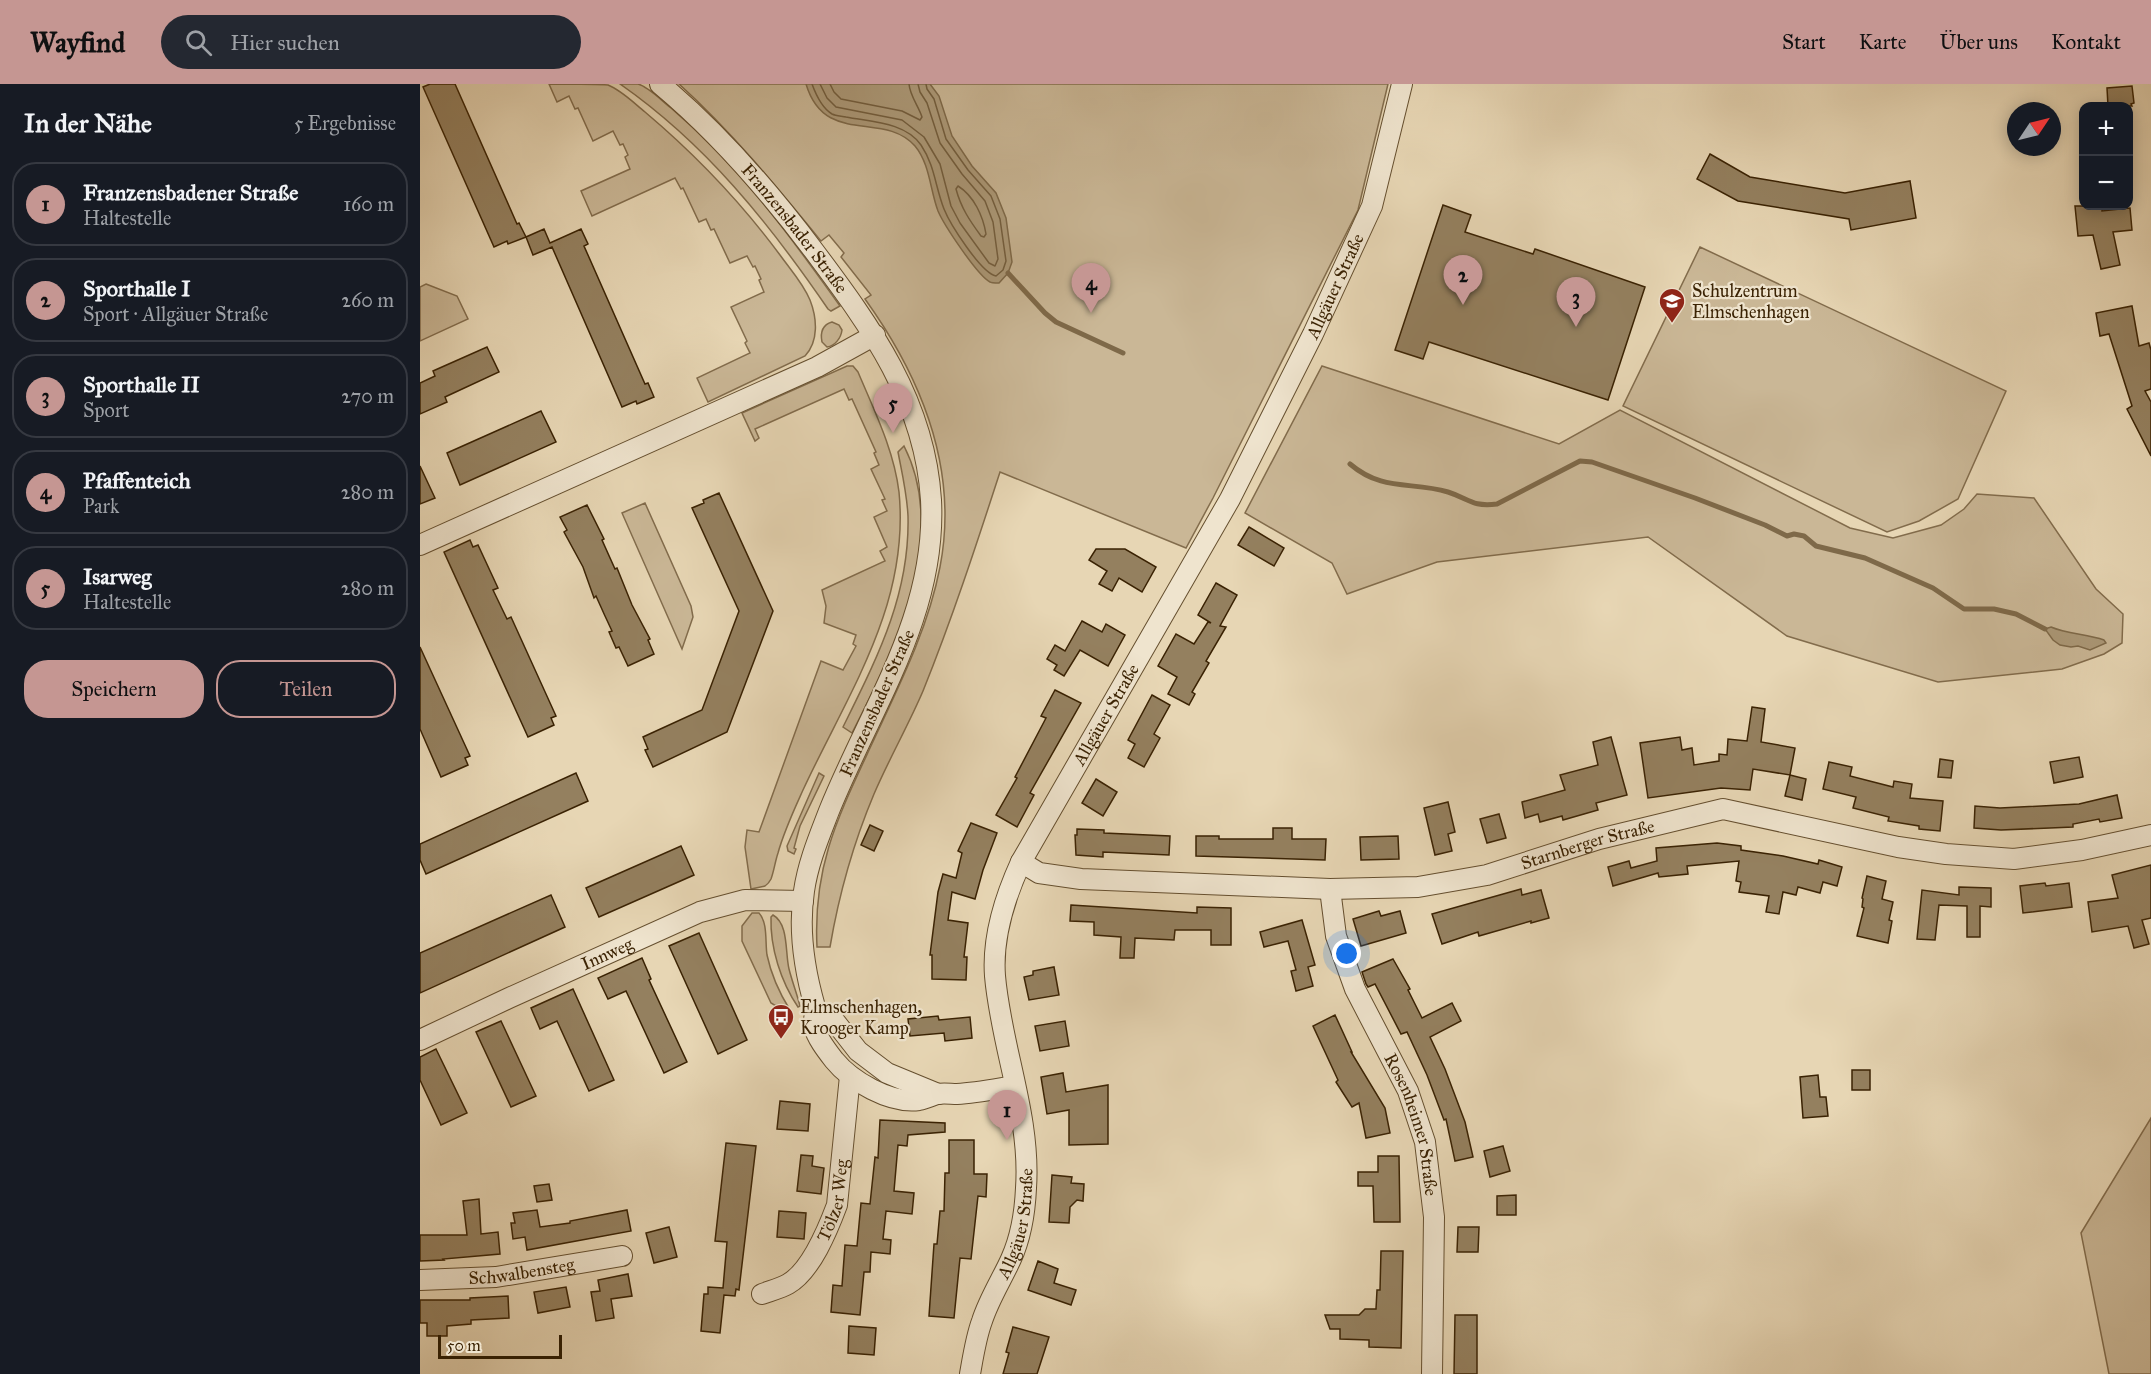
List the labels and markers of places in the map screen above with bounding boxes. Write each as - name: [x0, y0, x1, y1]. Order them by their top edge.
- pin: 2: [1444, 256, 1482, 305]
- pin: 4: [1072, 264, 1110, 313]
- pin: 3: [1556, 278, 1596, 327]
- place label: Schulzentrum Elmschenhagen: [1692, 280, 1810, 324]
- school or university icon: Schulzentrum Elmschenhagen: [1657, 286, 1687, 324]
- pin: 5: [874, 384, 912, 433]
- place label: Elmschenhagen, Krooger Kamp: [800, 996, 922, 1040]
- bus stop icon: Elmschenhagen, Krooger Kamp: [766, 1002, 796, 1040]
- pin: 1: [988, 1090, 1026, 1140]

